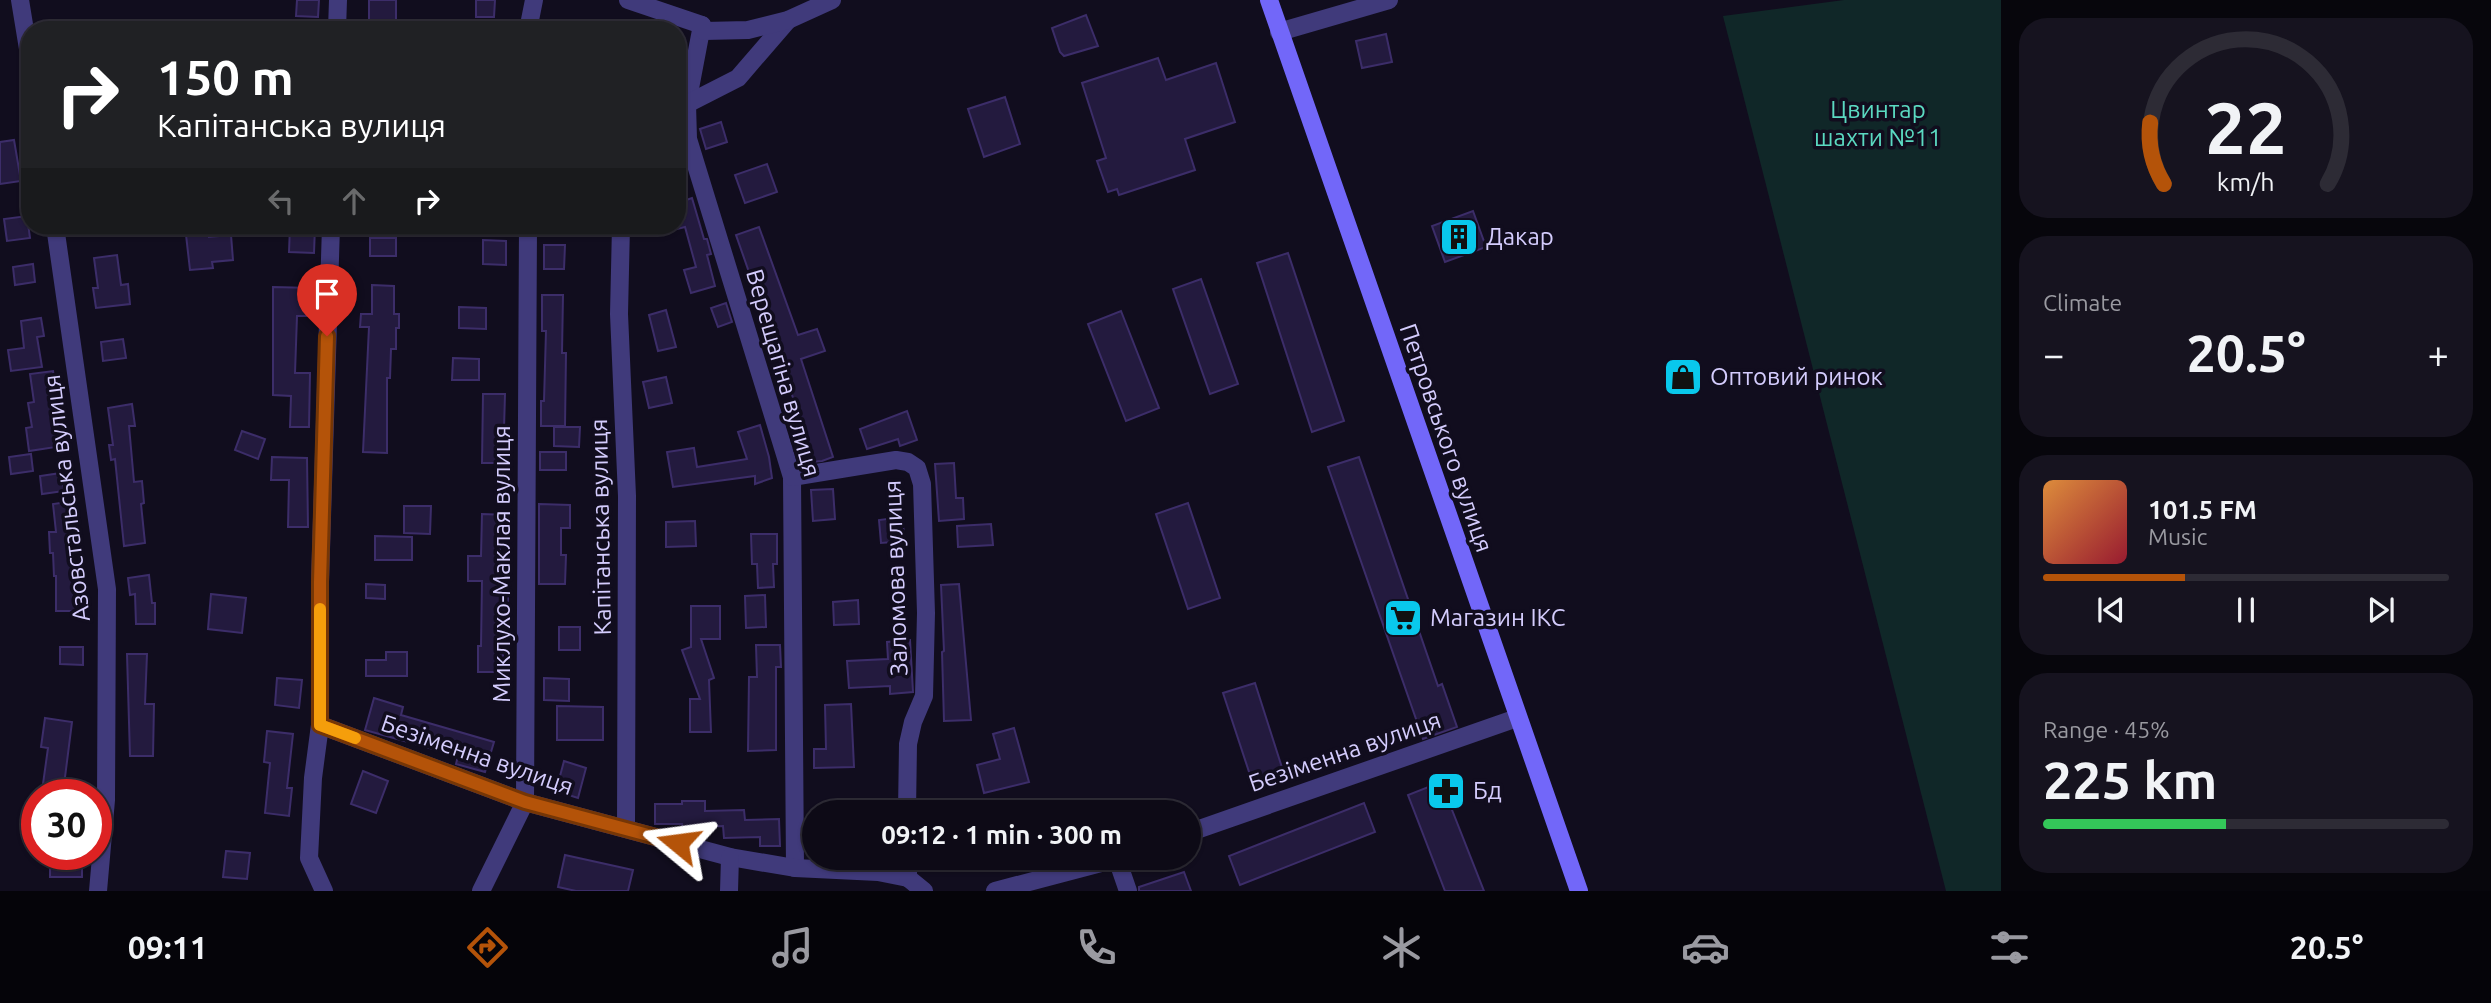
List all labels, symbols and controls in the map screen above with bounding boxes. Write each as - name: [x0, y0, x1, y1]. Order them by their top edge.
- icon: right: [42, 49, 133, 140]
- text: 150 m: [157, 49, 294, 104]
- text: 22: [2205, 87, 2287, 169]
- park label: Цвинтар шахти №11: [1814, 96, 1942, 151]
- text: Капітанська вулиця: [157, 107, 446, 143]
- text: km/h: [2217, 168, 2275, 196]
- icon: left: [262, 182, 300, 220]
- icon: ahead: [335, 182, 373, 220]
- icon: right: [408, 182, 446, 220]
- building icon: Дакар: [1438, 216, 1480, 258]
- place label: Дакар: [1486, 223, 1554, 250]
- pin: [297, 264, 357, 336]
- street label: Верещагіна вулиця: [741, 266, 826, 480]
- icon: arrive: [308, 275, 346, 313]
- text: Climate: [2043, 290, 2122, 315]
- street label: Петровського вулиця: [1395, 320, 1498, 556]
- text: 20.5°: [2186, 324, 2306, 382]
- text: −: [2043, 333, 2064, 375]
- text: +: [2428, 333, 2449, 375]
- shop icon: Оптовий ринок: [1662, 356, 1704, 398]
- place label: Оптовий ринок: [1710, 363, 1883, 390]
- street label: Азовстальська вулиця: [38, 373, 95, 623]
- street label: Капітанська вулиця: [585, 418, 616, 636]
- street label: Миклухо-Маклая вулиця: [488, 425, 515, 703]
- street label: Заломова вулиця: [879, 480, 912, 676]
- text: 101.5 FM: [2148, 495, 2257, 524]
- text: Music: [2148, 524, 2207, 549]
- icon: previous: [2092, 591, 2130, 629]
- icon: pause: [2227, 591, 2265, 629]
- icon: next: [2362, 591, 2400, 629]
- supermarket icon: Магазин ІКС: [1382, 597, 1424, 639]
- place label: Магазин ІКС: [1430, 604, 1566, 631]
- street label: Безіменна вулиця: [1245, 706, 1444, 797]
- street label: Безіменна вулиця: [378, 709, 577, 800]
- text: Range · 45%: [2043, 717, 2170, 742]
- text: 225 km: [2043, 751, 2217, 809]
- pharmacy icon: Бд: [1425, 770, 1467, 812]
- place label: Бд: [1473, 777, 1502, 804]
- speed limit sign: 30: [21, 779, 112, 870]
- position arrow: [641, 806, 715, 880]
- text: 09:12 · 1 min · 300 m: [881, 820, 1122, 849]
- icon: directions: [463, 923, 512, 972]
- icon: music: [768, 923, 817, 972]
- icon: phone: [1072, 923, 1121, 972]
- icon: climate: [1377, 923, 1426, 972]
- icon: car: [1681, 923, 1730, 972]
- icon: filters: [1985, 923, 2034, 972]
- text: 09:11: [128, 929, 208, 965]
- text: 20.5°: [2290, 929, 2363, 965]

